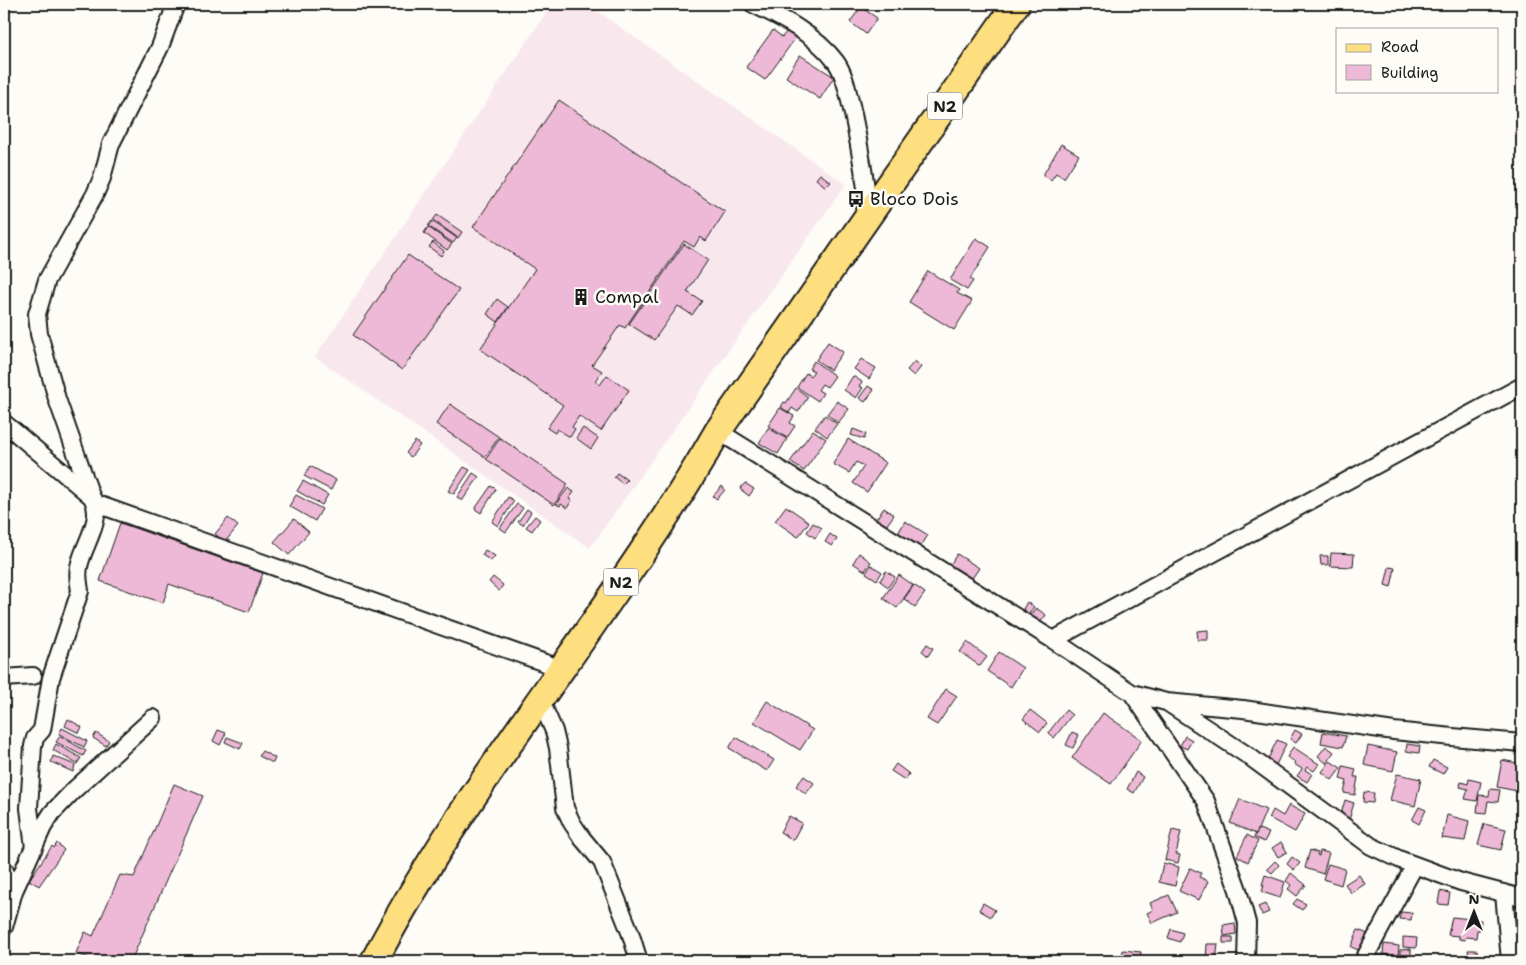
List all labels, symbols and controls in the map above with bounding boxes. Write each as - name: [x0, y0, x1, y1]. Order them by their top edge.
- legend: [1336, 28, 1498, 92]
- text: Road: [1381, 37, 1419, 57]
- text: Building: [1381, 63, 1438, 83]
- road number: N2: [928, 92, 962, 120]
- place label: Bloco Dois: [870, 187, 959, 211]
- bus stop icon: Bloco Dois: [846, 189, 866, 209]
- place label: Compal: [595, 285, 659, 309]
- building icon: Compal: [571, 287, 591, 307]
- road number: N2: [604, 568, 638, 596]
- north arrow: [1448, 888, 1498, 938]
- text: N: [1468, 890, 1480, 908]

